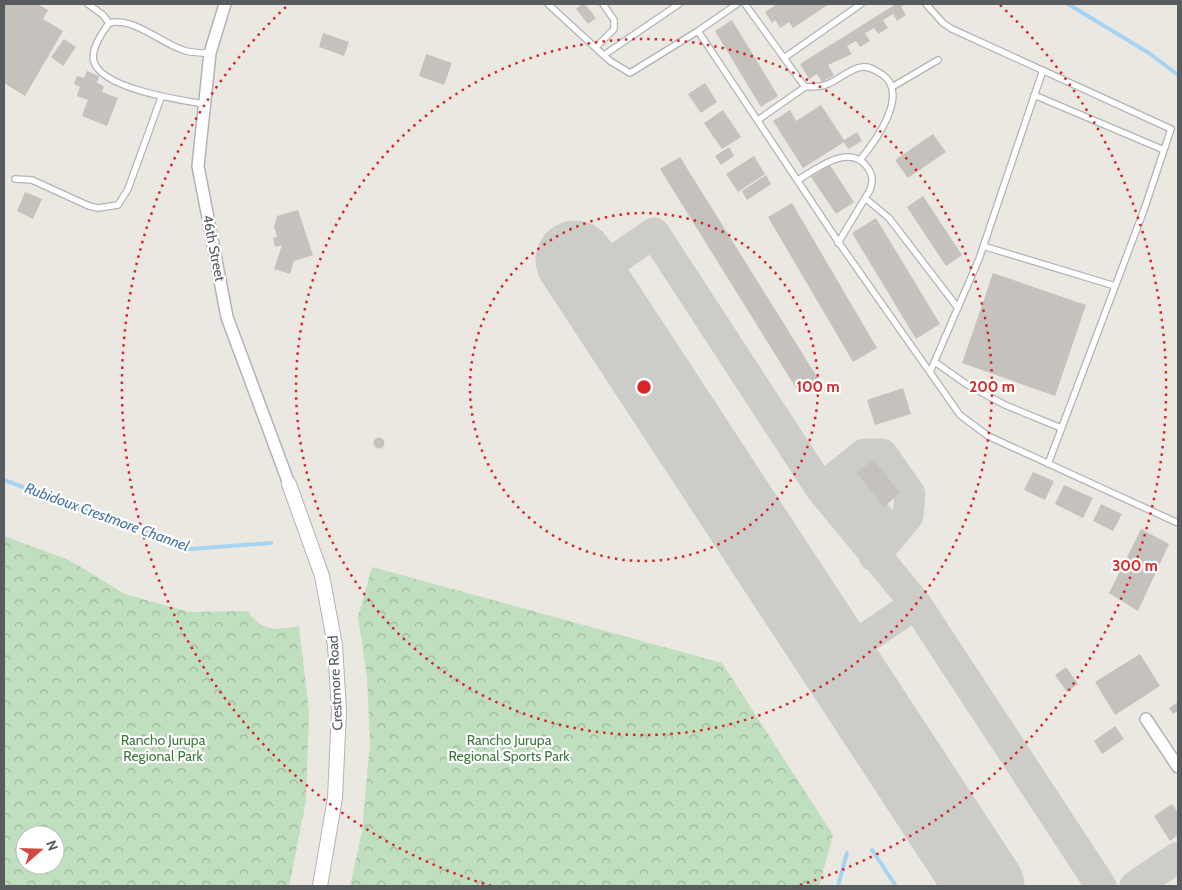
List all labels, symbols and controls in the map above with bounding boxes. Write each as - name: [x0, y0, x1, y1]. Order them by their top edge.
- street label: 46th Street: [199, 213, 229, 283]
- centre of rings: [635, 378, 653, 396]
- text: 100 m: [796, 378, 840, 396]
- text: 200 m: [969, 378, 1015, 396]
- water label: Rubidoux Crestmore Channel: [22, 479, 192, 555]
- text: 300 m: [1112, 557, 1158, 575]
- street label: Crestmore Road: [324, 635, 346, 731]
- park label: Rancho Jurupa Regional Park: [121, 731, 206, 765]
- park label: Rancho Jurupa Regional Sports Park: [448, 731, 570, 765]
- north arrow: [15, 825, 65, 875]
- text: N: [42, 838, 62, 853]

